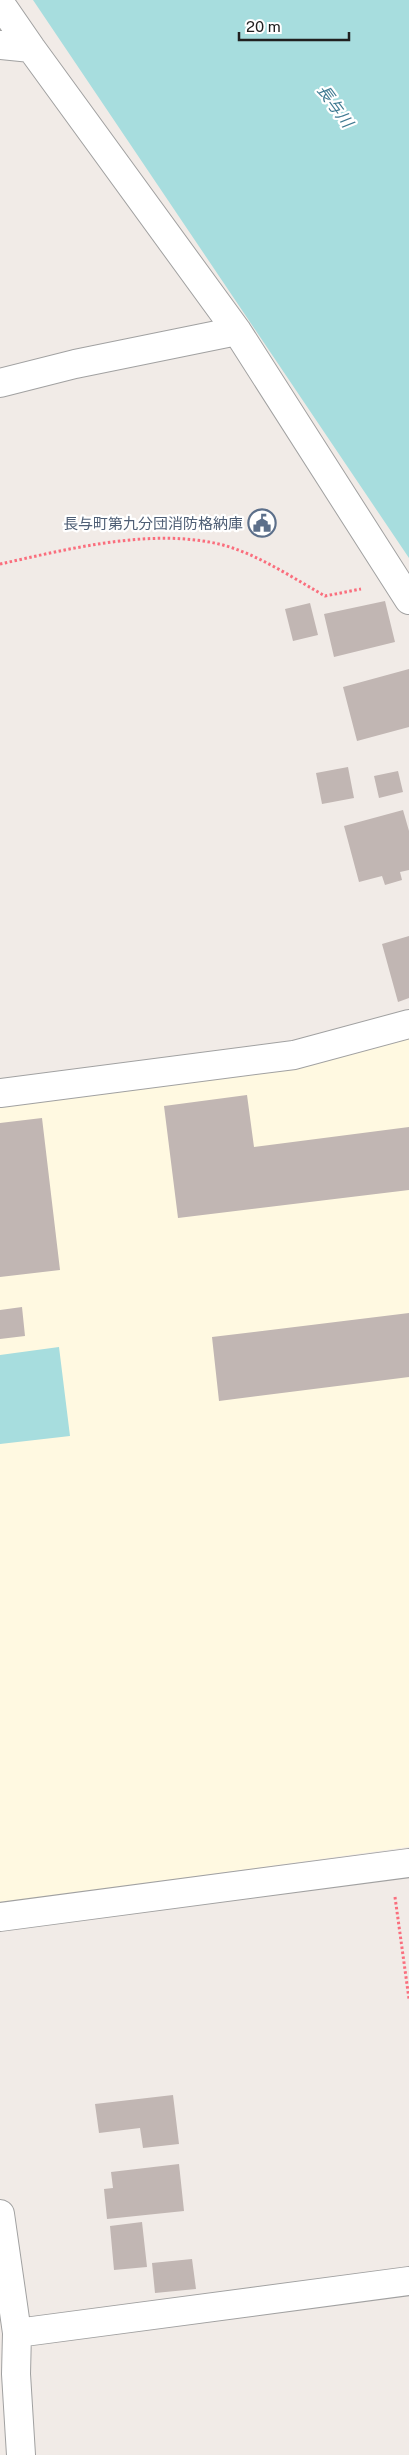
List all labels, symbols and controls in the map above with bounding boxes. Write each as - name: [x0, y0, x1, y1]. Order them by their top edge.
- scale bar: [239, 10, 349, 42]
- text: 20 m: [246, 18, 281, 35]
- water label: 長与川: [313, 81, 358, 133]
- public building icon: 長与町第九分団消防格納庫: [247, 508, 277, 538]
- place label: 長与町第九分団消防格納庫: [63, 515, 243, 532]

